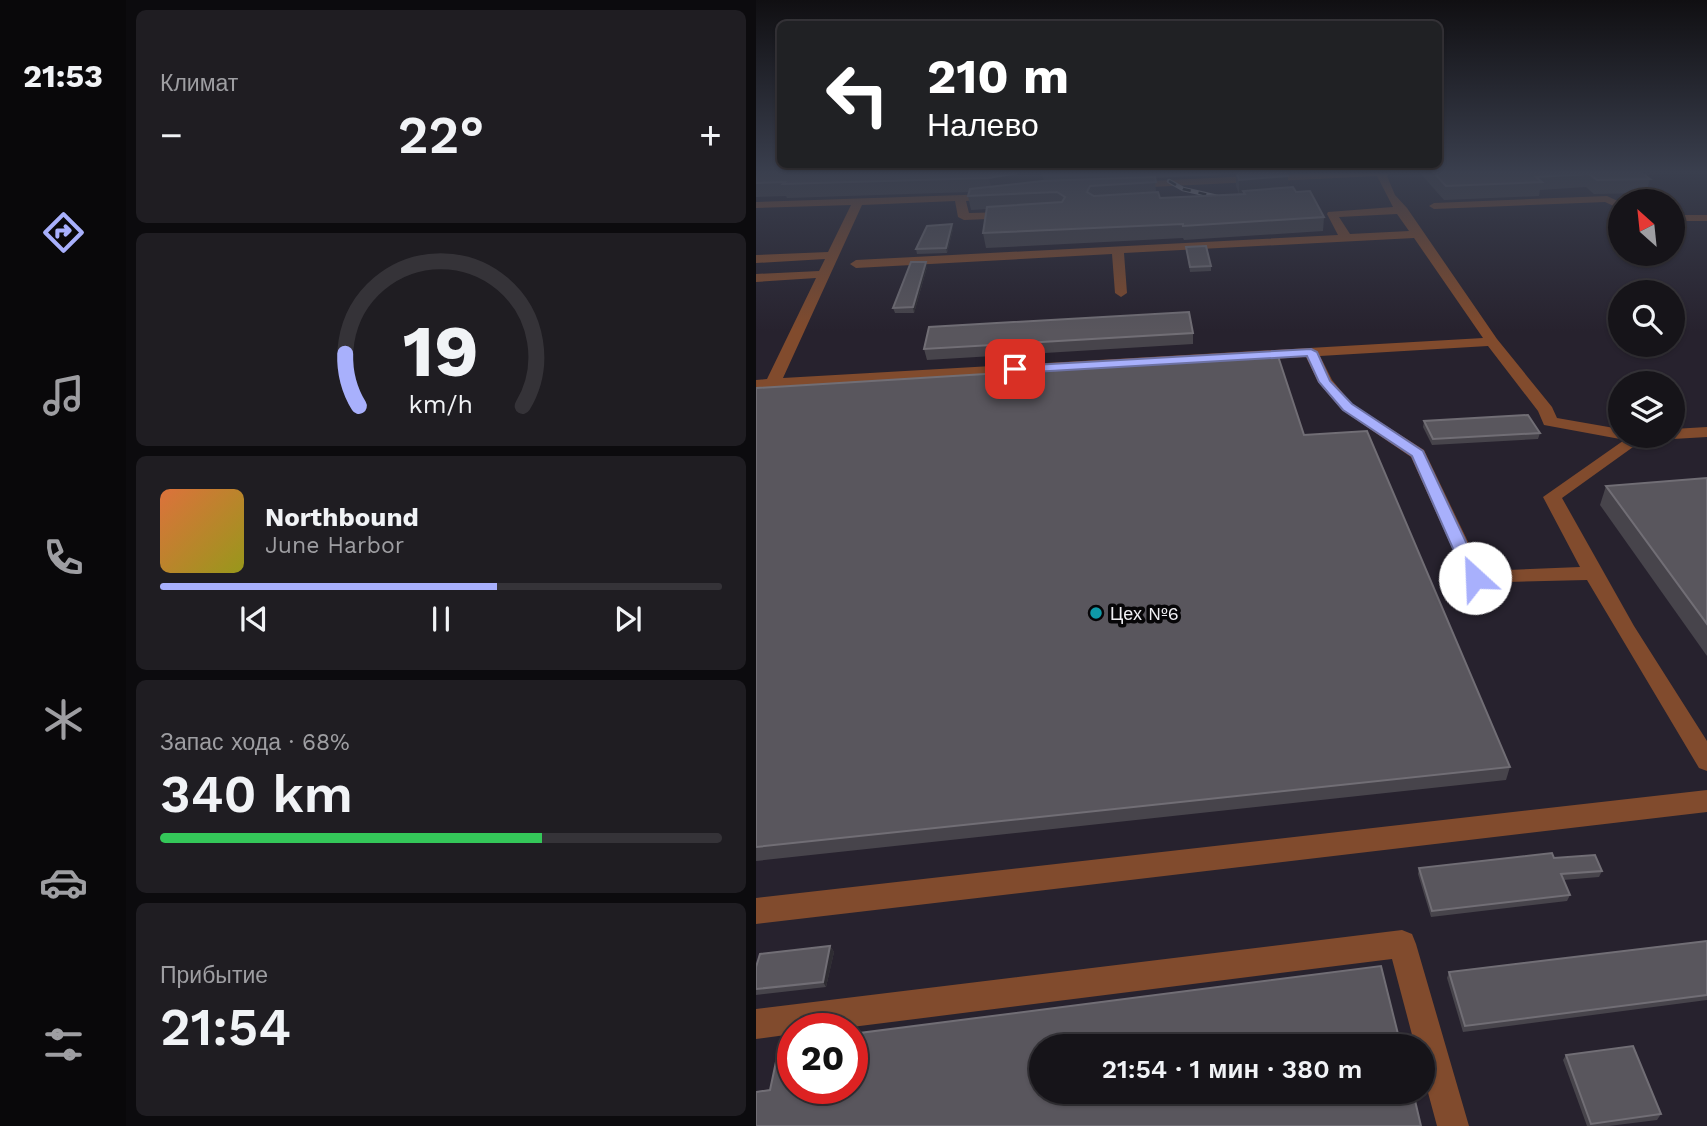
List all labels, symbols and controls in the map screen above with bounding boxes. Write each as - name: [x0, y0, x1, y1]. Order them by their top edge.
- text: 210 m: [927, 47, 1069, 105]
- icon: left: [812, 49, 903, 140]
- text: 21:53: [23, 57, 103, 95]
- text: Климат: [160, 70, 238, 97]
- text: 22°: [398, 105, 484, 166]
- text: Налево: [927, 106, 1039, 144]
- text: −: [160, 113, 183, 157]
- text: +: [699, 113, 722, 157]
- north arrow: [1608, 189, 1685, 266]
- map controls: [1608, 189, 1685, 448]
- icon: directions: [39, 208, 88, 257]
- button: search: [1608, 280, 1685, 357]
- text: 19: [403, 308, 479, 394]
- pin: [985, 339, 1045, 399]
- icon: arrive: [996, 350, 1034, 388]
- icon: music: [39, 371, 88, 420]
- button: layers: [1608, 371, 1685, 448]
- text: km/h: [409, 390, 473, 419]
- text: Northbound: [265, 502, 419, 532]
- text: June Harbor: [265, 532, 404, 559]
- icon: phone: [39, 533, 88, 582]
- position arrow: [1438, 541, 1512, 615]
- icon: previous: [235, 600, 273, 638]
- icon: pause: [422, 600, 460, 638]
- icon: next: [609, 600, 647, 638]
- place label: Цех №6: [1110, 603, 1179, 624]
- marker: Цех №6: [1088, 605, 1104, 621]
- icon: climate: [39, 695, 88, 744]
- text: Запас хода · 68%: [160, 729, 350, 756]
- text: 340 km: [160, 764, 353, 825]
- icon: car: [39, 858, 88, 907]
- text: Прибытие: [160, 962, 268, 989]
- text: 21:54: [160, 997, 291, 1058]
- speed limit sign: 20: [777, 1013, 868, 1104]
- icon: filters: [39, 1020, 88, 1069]
- text: 21:54 · 1 мин · 380 m: [1102, 1054, 1362, 1084]

